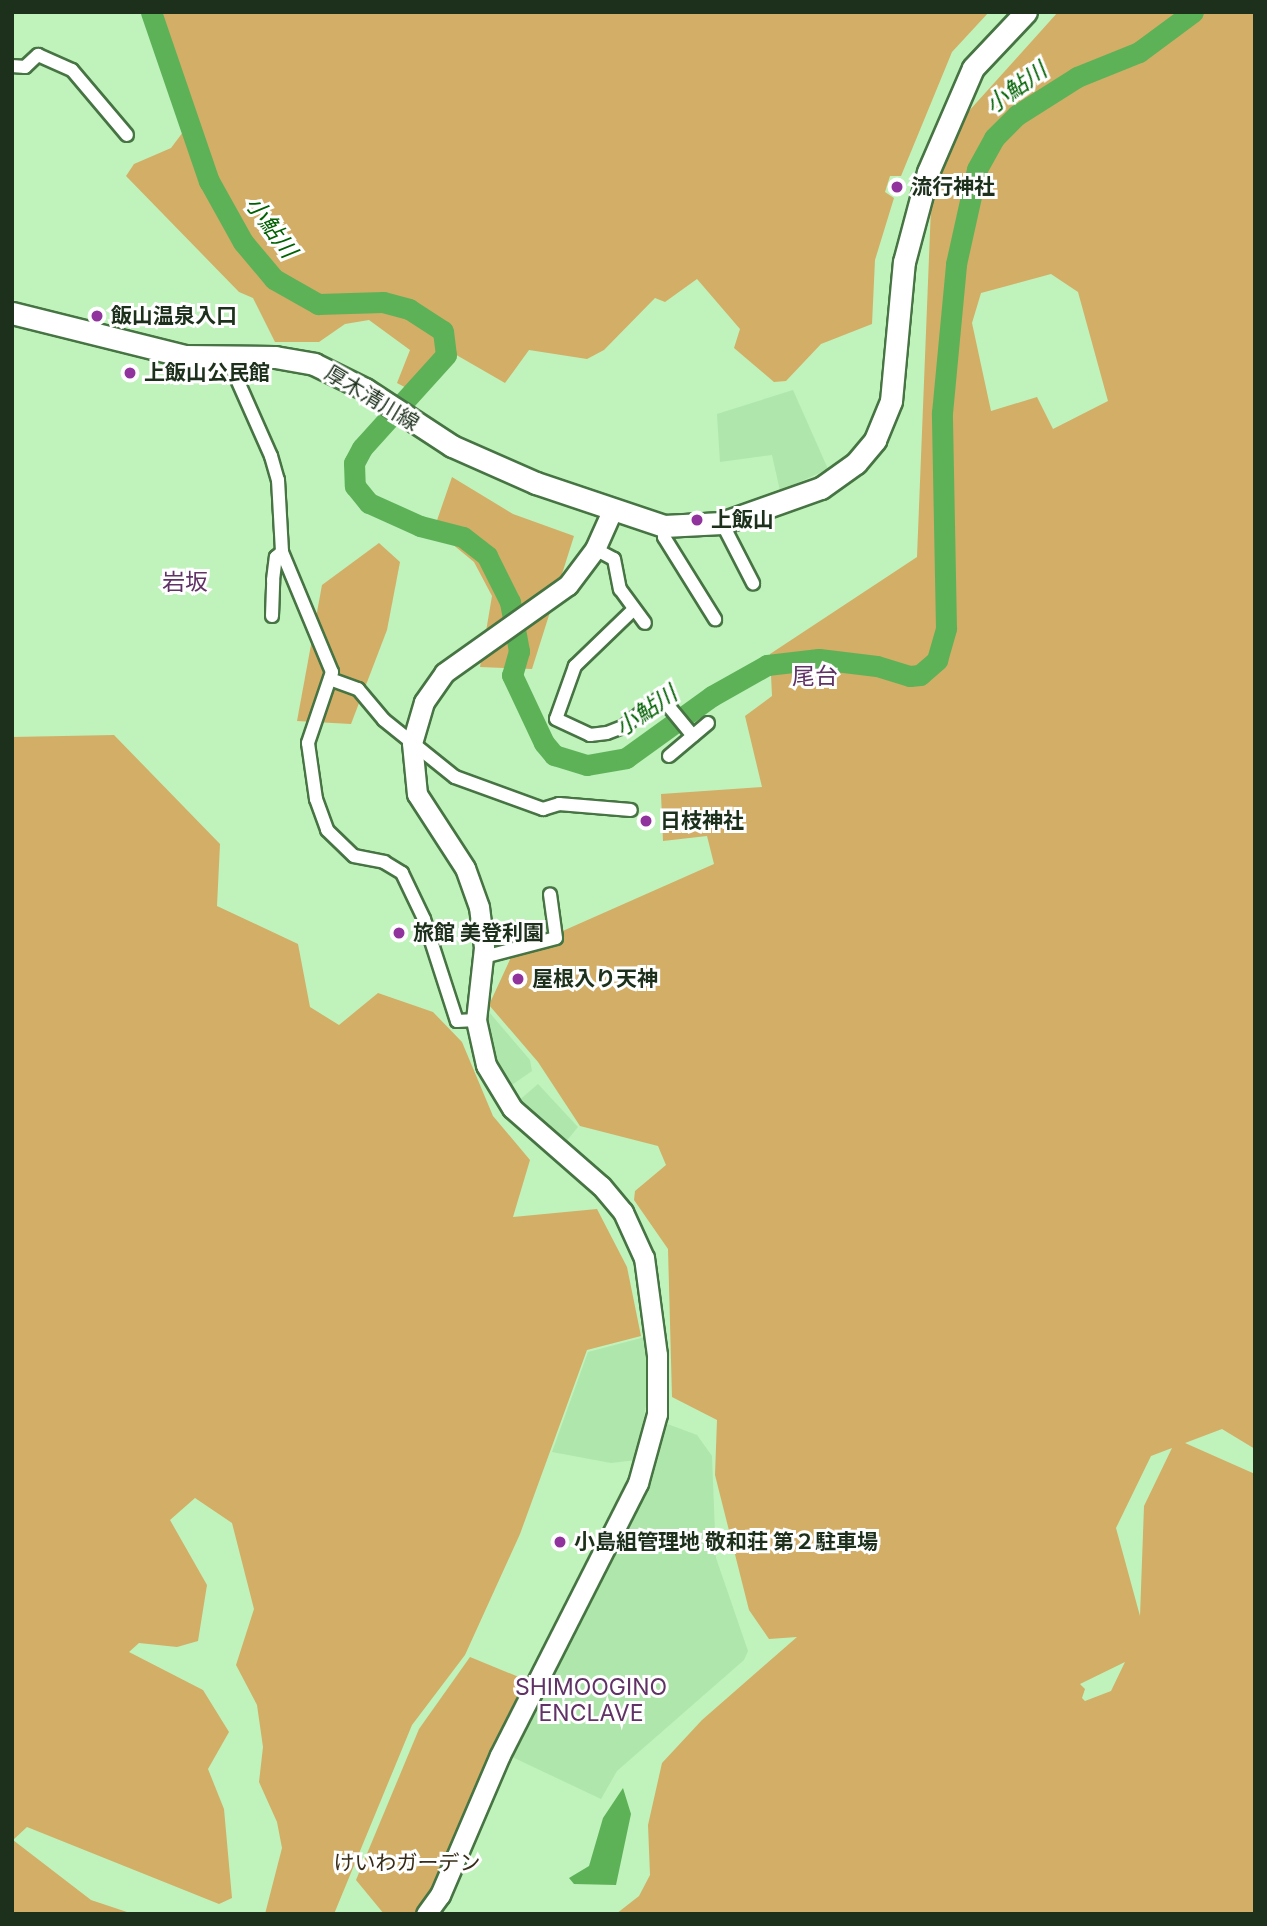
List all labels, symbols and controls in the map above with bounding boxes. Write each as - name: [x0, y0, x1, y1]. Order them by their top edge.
- water label: 小鮎川: [980, 57, 1052, 119]
- place label: 流行神社: [911, 174, 995, 200]
- marker: 流行神社: [889, 179, 905, 195]
- water label: 小鮎川: [240, 191, 302, 263]
- place label: 飯山温泉入口: [111, 303, 237, 329]
- marker: 飯山温泉入口: [89, 308, 105, 324]
- place label: 上飯山公民館: [144, 360, 270, 386]
- street label: 厚木清川線: [321, 360, 423, 436]
- marker: 上飯山公民館: [122, 365, 138, 381]
- place label: 上飯山: [711, 507, 774, 533]
- marker: 上飯山: [689, 512, 705, 528]
- district label: 岩坂: [162, 568, 208, 596]
- district label: 尾台: [792, 662, 838, 690]
- water label: 小鮎川: [610, 680, 682, 742]
- place label: 日枝神社: [660, 808, 744, 834]
- marker: 日枝神社: [638, 813, 654, 829]
- place label: 旅館 美登利園: [413, 920, 544, 946]
- marker: 旅館 美登利園: [391, 925, 407, 941]
- place label: 屋根入り天神: [532, 966, 658, 992]
- marker: 屋根入り天神: [510, 971, 526, 987]
- place label: 小島組管理地 敬和荘 第２駐車場: [574, 1529, 878, 1555]
- marker: 小島組管理地 敬和荘 第２駐車場: [552, 1534, 568, 1550]
- district label: SHIMOOGINO ENCLAVE: [506, 1673, 676, 1727]
- park label: けいわガーデン: [334, 1850, 480, 1876]

